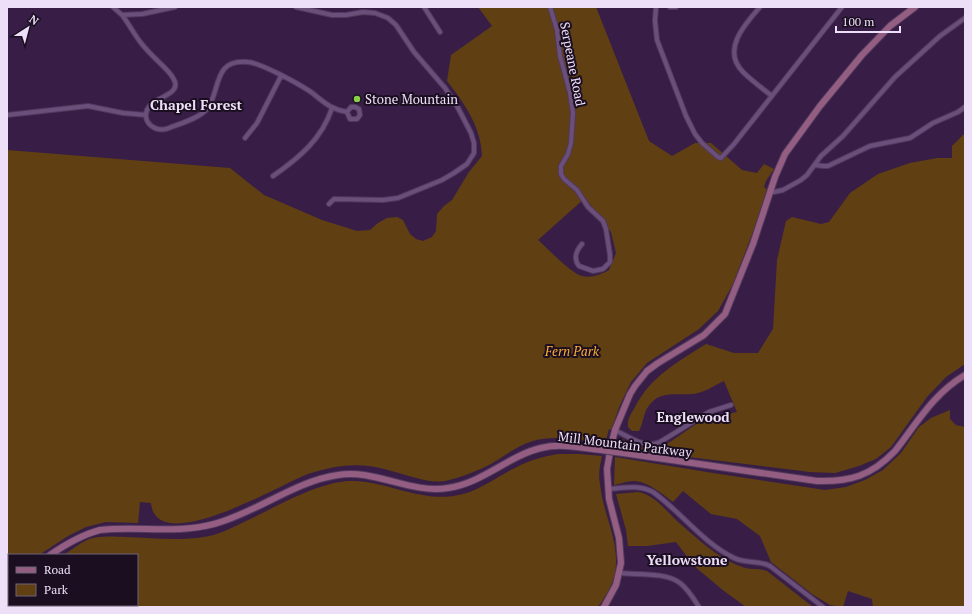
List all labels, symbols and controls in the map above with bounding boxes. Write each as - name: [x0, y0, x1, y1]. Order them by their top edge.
- north arrow: [8, 8, 48, 48]
- scale bar: [836, 8, 900, 34]
- text: N: [26, 12, 42, 28]
- text: 100 m: [842, 14, 875, 29]
- street label: Serpeane Road: [556, 20, 590, 108]
- place label: Stone Mountain: [365, 90, 458, 108]
- marker: Stone Mountain: [352, 94, 362, 104]
- district label: Chapel Forest: [150, 95, 243, 114]
- park label: Fern Park: [544, 342, 600, 360]
- district label: Englewood: [656, 407, 730, 426]
- street label: Mill Mountain Parkway: [557, 427, 693, 461]
- district label: Yellowstone: [646, 550, 728, 569]
- legend: [8, 554, 138, 606]
- text: Road: [44, 562, 71, 577]
- text: Park: [44, 582, 69, 597]

